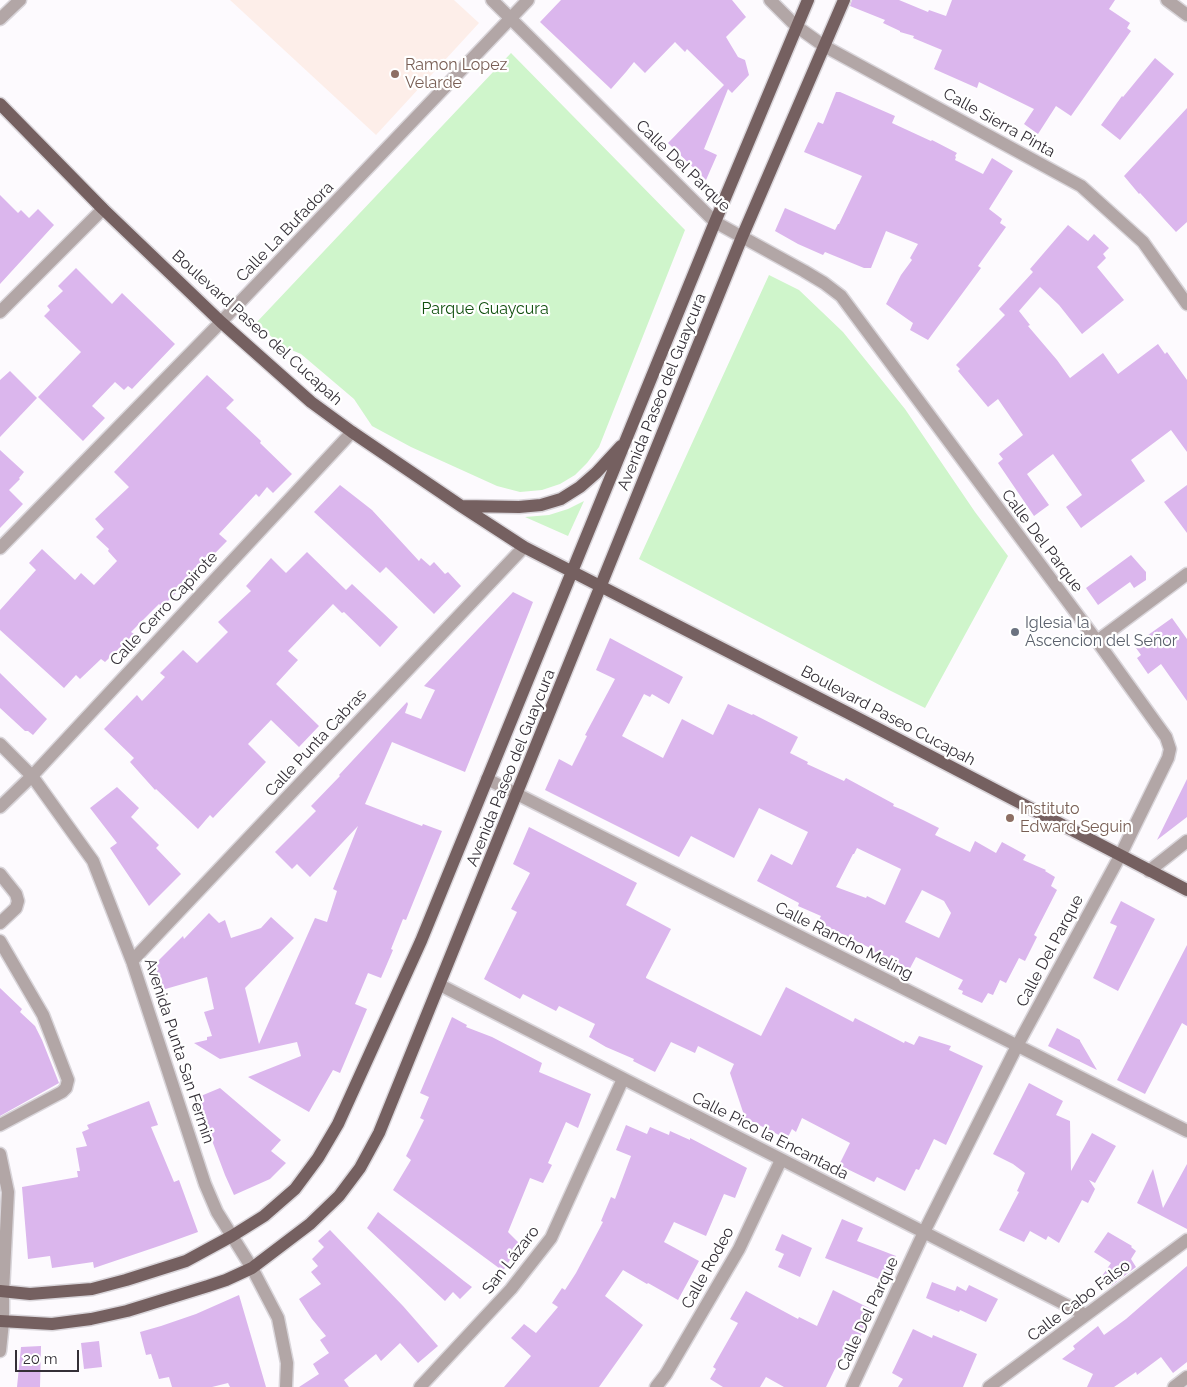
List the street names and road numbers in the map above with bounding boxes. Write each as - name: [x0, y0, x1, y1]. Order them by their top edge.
- street label: Calle Sierra Pinta: [940, 84, 1058, 162]
- street label: Calle Del Parque: [632, 116, 734, 216]
- street label: Calle La Bufadora: [232, 178, 338, 286]
- street label: Boulevard Paseo del Cucapah: [168, 246, 346, 410]
- street label: Avenida Paseo del Guaycura: [614, 291, 710, 493]
- street label: Calle Del Parque: [997, 486, 1087, 596]
- street label: Calle Cerro Capirote: [106, 548, 222, 670]
- street label: Boulevard Paseo Cucapah: [797, 662, 979, 770]
- street label: Avenida Paseo del Guaycura: [463, 667, 559, 869]
- street label: Calle Punta Cabras: [261, 685, 371, 801]
- street label: Calle Del Parque: [1012, 892, 1088, 1010]
- street label: Calle Rancho Meling: [772, 898, 916, 984]
- street label: Avenida Punta San Fermin: [140, 956, 218, 1146]
- street label: Calle Pico la Encantada: [688, 1088, 852, 1184]
- street label: San Lázaro: [478, 1222, 544, 1298]
- street label: Calle Rodeo: [678, 1224, 738, 1312]
- street label: Calle Del Parque: [833, 1254, 903, 1374]
- street label: Calle Cabo Falso: [1024, 1256, 1134, 1346]

